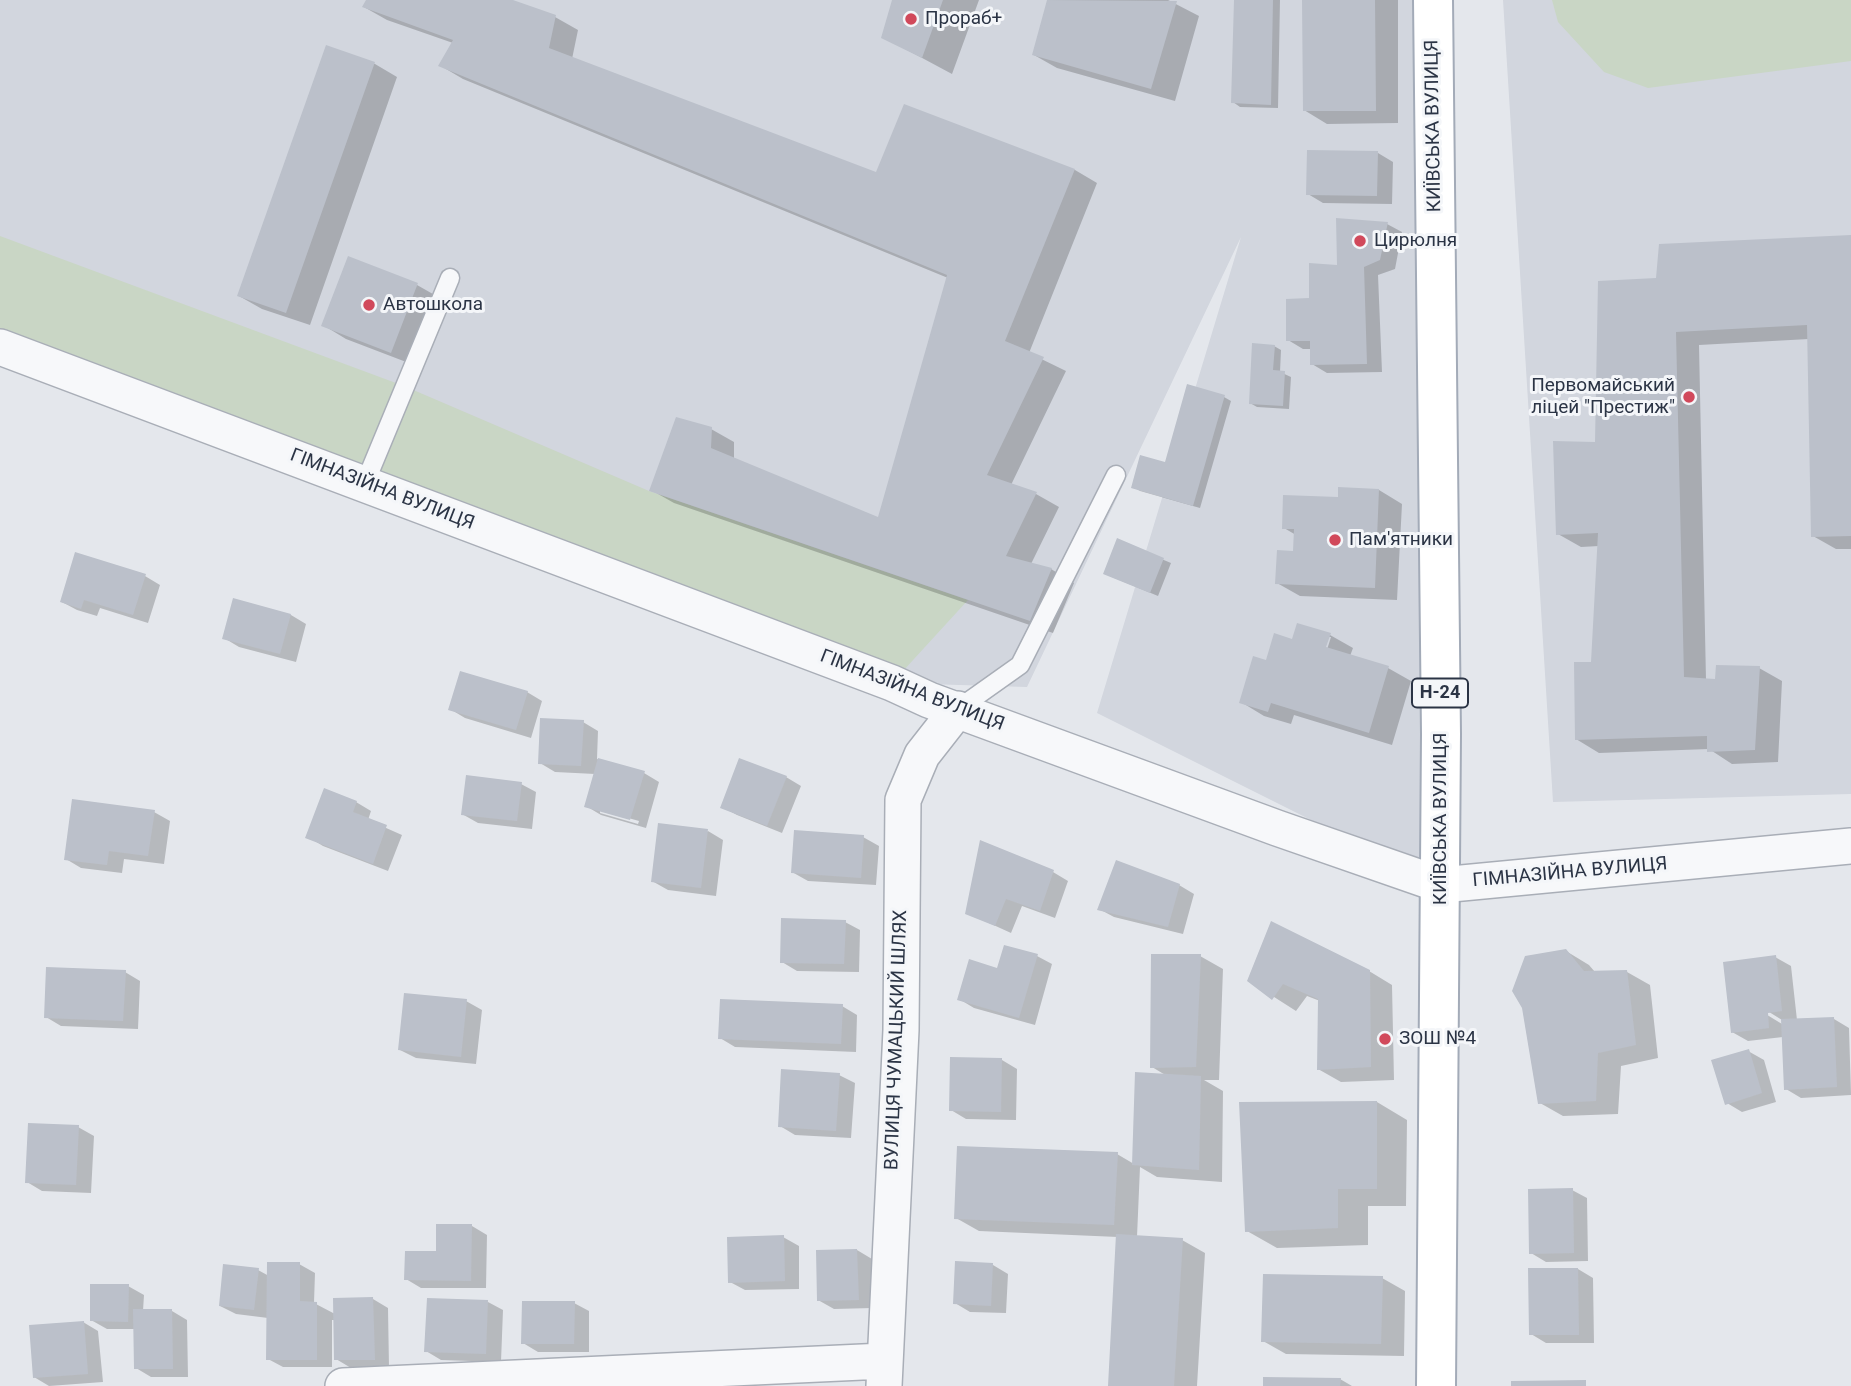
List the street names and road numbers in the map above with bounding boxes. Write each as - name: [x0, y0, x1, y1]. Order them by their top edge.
- street label: КИЇВСЬКА ВУЛИЦЯ: [1421, 40, 1447, 212]
- street label: ГІМНАЗІЙНА ВУЛИЦЯ: [287, 444, 477, 536]
- street label: ГІМНАЗІЙНА ВУЛИЦЯ: [817, 645, 1007, 737]
- road number: Н-24: [1412, 678, 1468, 708]
- street label: КИЇВСЬКА ВУЛИЦЯ: [1430, 733, 1452, 905]
- street label: ГІМНАЗІЙНА ВУЛИЦЯ: [1472, 853, 1668, 893]
- street label: ВУЛИЦЯ ЧУМАЦЬКИЙ ШЛЯХ: [881, 910, 913, 1170]

